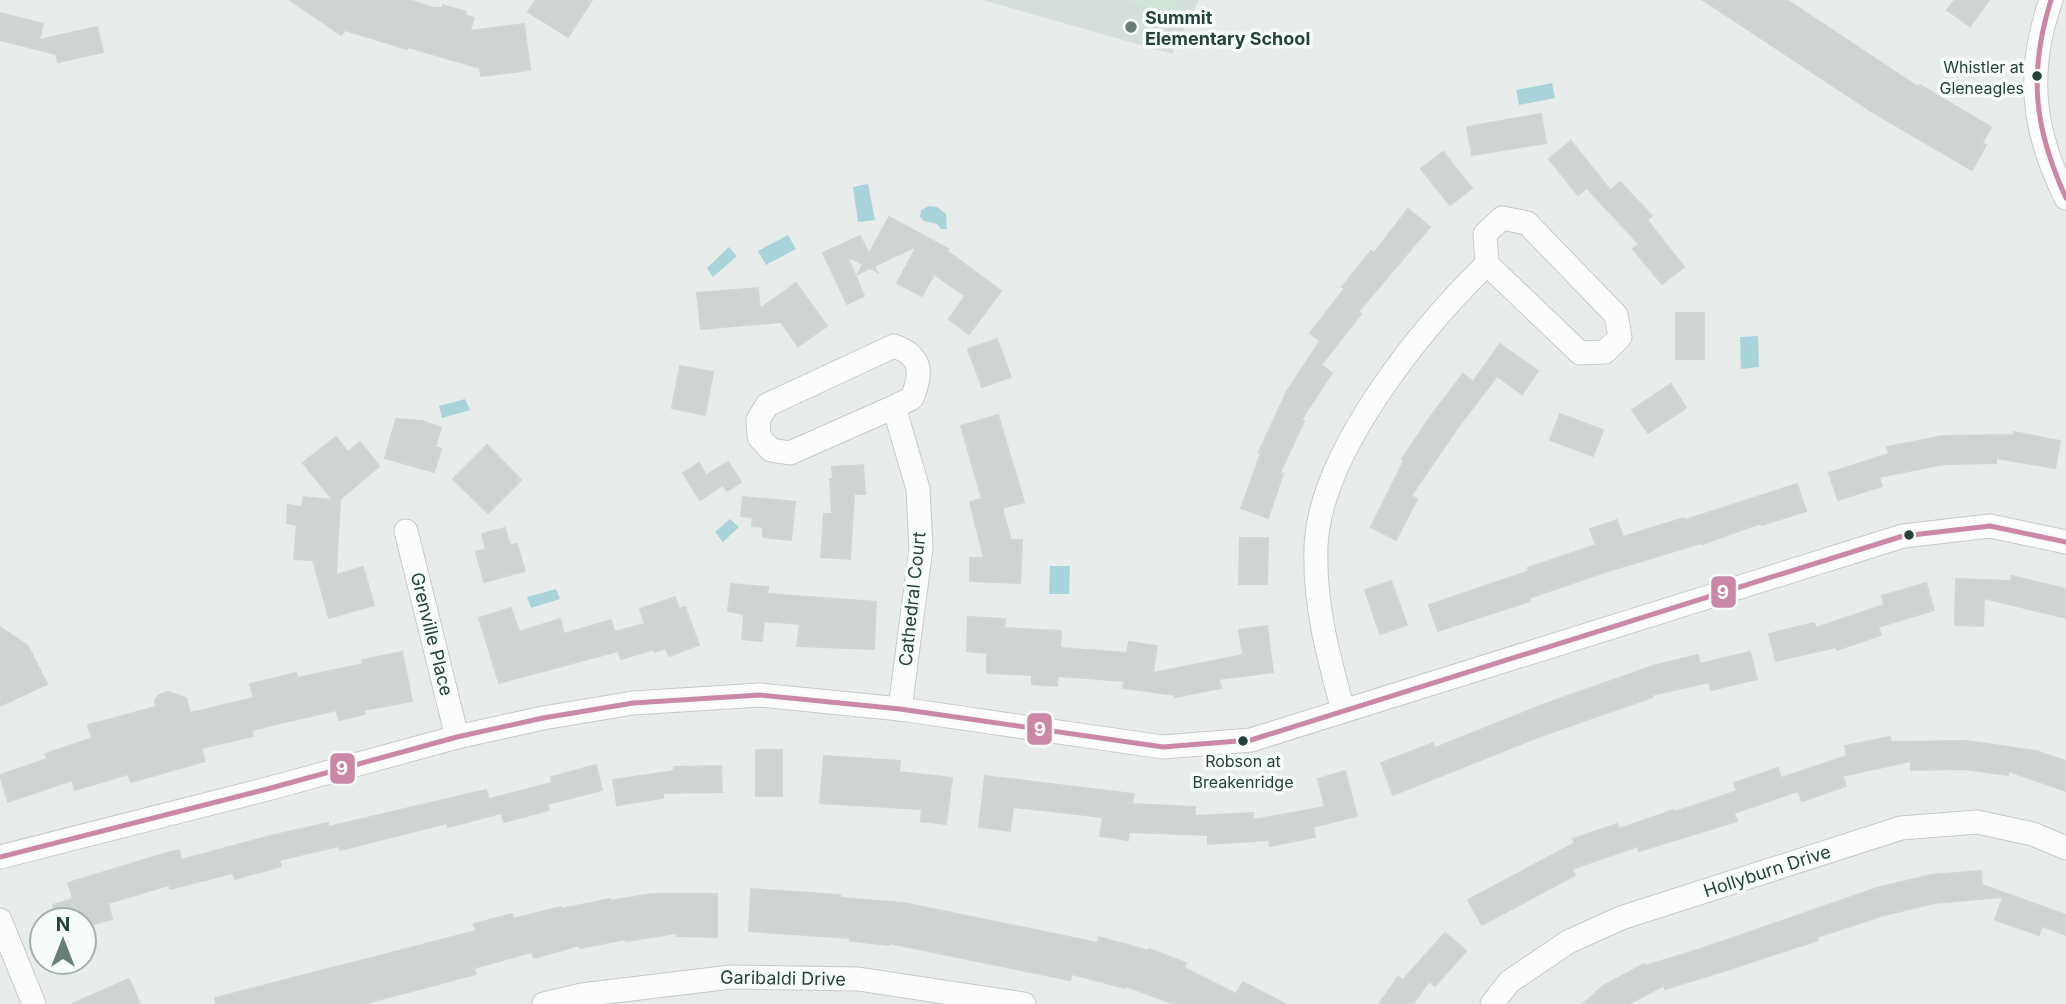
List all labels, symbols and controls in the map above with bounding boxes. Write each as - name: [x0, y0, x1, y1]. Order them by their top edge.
- place label: Summit Elementary School: [1145, 7, 1310, 49]
- marker: Summit Elementary School: [1123, 19, 1139, 35]
- place label: Whistler at Gleneagles: [1939, 57, 2024, 98]
- marker: Whistler at Gleneagles: [2030, 69, 2044, 83]
- unlabelled marker: [1902, 528, 1916, 542]
- street label: Cathedral Court: [894, 531, 930, 667]
- street label: Grenville Place: [407, 570, 457, 698]
- line badge: 9: [1710, 575, 1737, 609]
- text: 9: [1717, 581, 1729, 604]
- line badge: 9: [1026, 712, 1053, 746]
- text: 9: [1034, 718, 1046, 741]
- marker: Robson at Breakenridge: [1236, 734, 1250, 748]
- place label: Robson at Breakenridge: [1193, 751, 1293, 792]
- line badge: 9: [329, 752, 356, 785]
- text: 9: [336, 757, 348, 780]
- street label: Hollyburn Drive: [1701, 841, 1833, 901]
- north arrow: [28, 906, 98, 976]
- text: N: [56, 913, 70, 936]
- street label: Garibaldi Drive: [720, 966, 846, 990]

